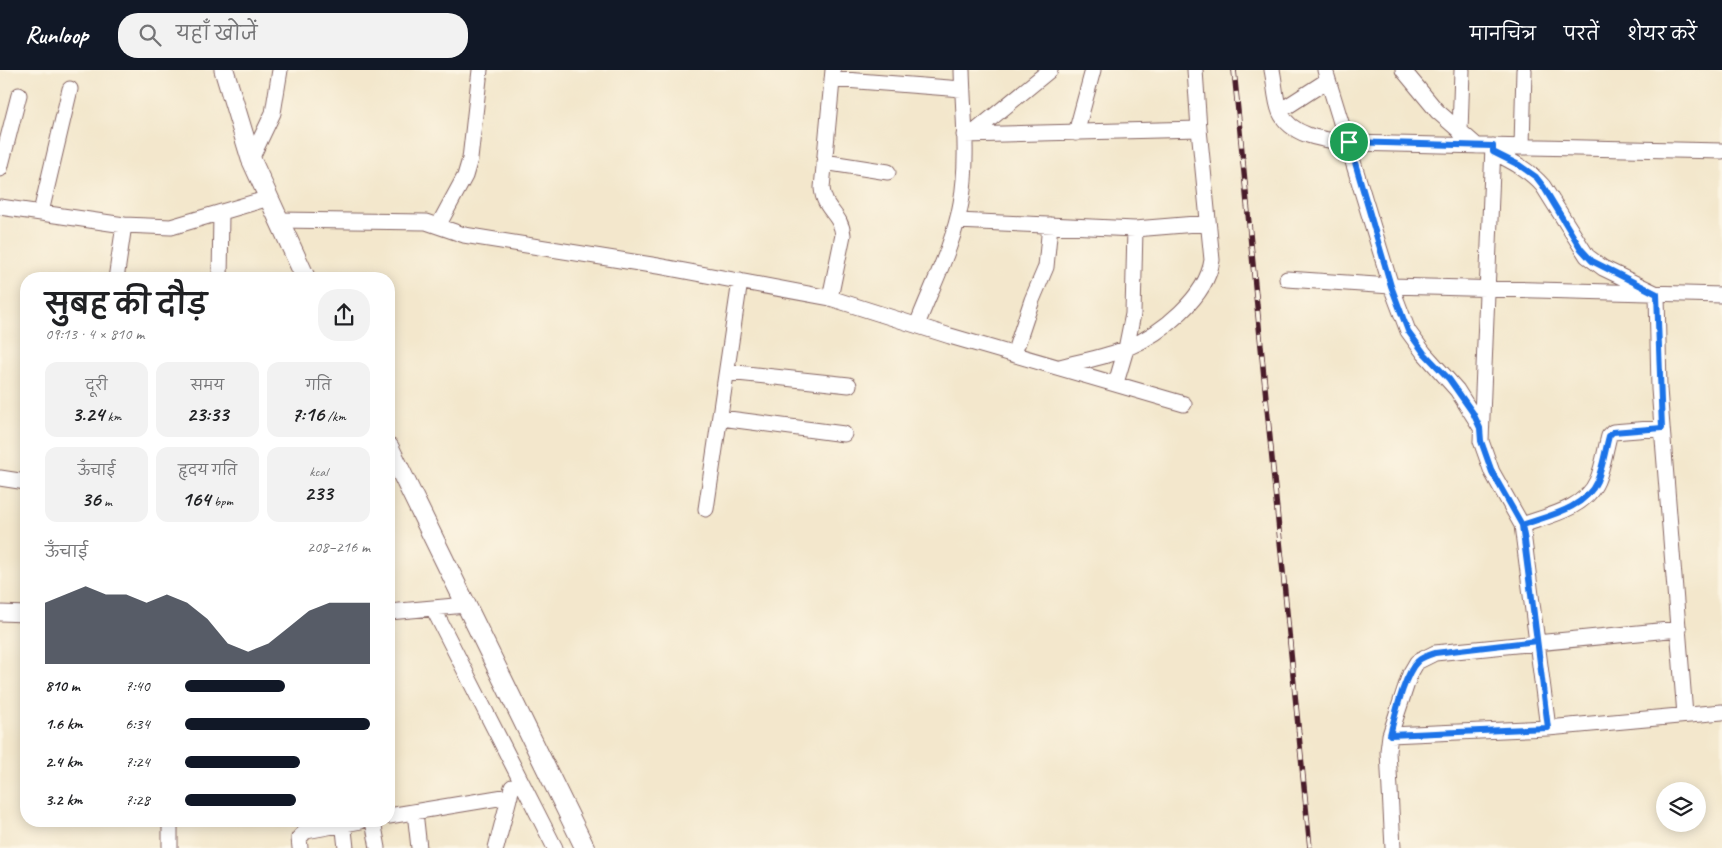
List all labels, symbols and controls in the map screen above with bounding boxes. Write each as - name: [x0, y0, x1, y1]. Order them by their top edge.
- search box: [118, 13, 468, 58]
- text: Runloop: [25, 20, 88, 50]
- icon: search: [136, 21, 164, 49]
- text: यहाँ खोजें: [176, 22, 257, 46]
- text: मानचित्र: [1470, 23, 1536, 45]
- text: परतें: [1564, 23, 1599, 45]
- text: शेयर करें: [1627, 23, 1697, 45]
- pin: [1328, 121, 1370, 163]
- icon: arrive: [1335, 128, 1363, 156]
- text: सुबह की दौड़: [45, 287, 207, 322]
- button: share: [318, 289, 370, 341]
- text: 09:13 · 4 × 810 m: [45, 324, 144, 344]
- text: दूरी: [85, 377, 108, 394]
- text: समय: [191, 377, 224, 394]
- text: गति: [306, 377, 331, 394]
- text: 3.24: [72, 401, 104, 427]
- text: 23:33: [187, 401, 228, 427]
- text: 7:16: [291, 401, 324, 427]
- text: km: [104, 408, 121, 425]
- text: /km: [324, 408, 346, 425]
- text: ऊँचाई: [78, 462, 115, 479]
- text: हृदय गति: [178, 462, 237, 479]
- text: kcal: [309, 463, 328, 480]
- text: 233: [304, 480, 333, 506]
- text: 36: [81, 486, 101, 512]
- text: 164: [182, 486, 211, 512]
- text: m: [101, 493, 112, 510]
- text: bpm: [211, 493, 233, 510]
- text: 208–216 m: [307, 537, 370, 557]
- text: ऊँचाई: [45, 542, 88, 562]
- text: 810 m: [45, 676, 80, 696]
- text: 7:40: [125, 676, 150, 696]
- text: 1.6 km: [45, 714, 83, 734]
- text: 6:34: [125, 714, 150, 734]
- text: 2.4 km: [45, 752, 82, 772]
- text: 7:24: [125, 752, 150, 772]
- map controls: [1656, 782, 1706, 832]
- button: layers: [1656, 782, 1706, 832]
- text: 3.2 km: [45, 790, 82, 810]
- text: 7:28: [125, 790, 150, 810]

